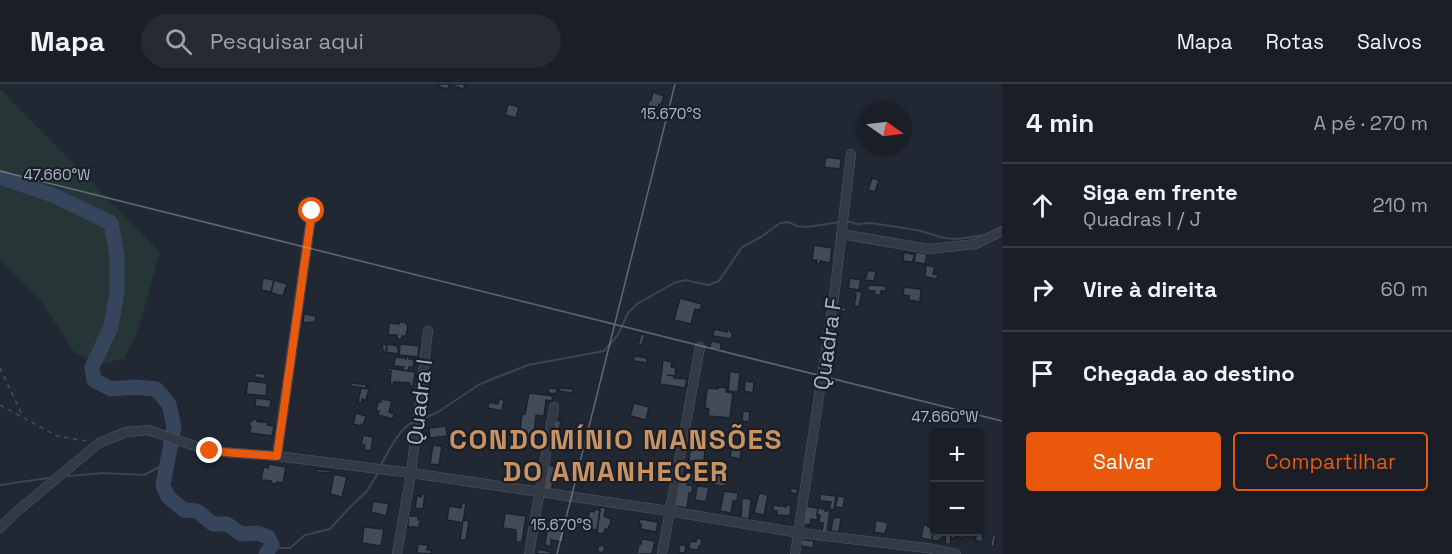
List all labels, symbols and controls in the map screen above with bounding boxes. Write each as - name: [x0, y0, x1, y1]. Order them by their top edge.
- search box: [141, 14, 561, 68]
- text: Mapa: [30, 23, 105, 59]
- icon: search: [162, 25, 195, 58]
- text: Pesquisar aqui: [210, 27, 364, 55]
- text: Mapa: [1177, 28, 1232, 55]
- text: Rotas: [1265, 28, 1324, 55]
- text: Salvos: [1357, 28, 1422, 55]
- north arrow: [858, 102, 912, 156]
- text: 15.670°S: [641, 104, 701, 123]
- text: 4 min: [1026, 106, 1094, 140]
- text: A pé · 270 m: [1314, 110, 1428, 136]
- text: 47.660°W: [24, 165, 90, 184]
- text: Siga em frente: [1083, 178, 1238, 206]
- icon: ahead: [1026, 189, 1059, 222]
- text: 210 m: [1372, 192, 1428, 218]
- route start: [298, 197, 324, 223]
- text: Quadras I / J: [1083, 206, 1201, 232]
- icon: right: [1026, 273, 1059, 306]
- text: Vire à direita: [1083, 275, 1217, 303]
- text: 60 m: [1381, 276, 1428, 302]
- street label: Quadra F: [807, 296, 847, 392]
- street label: Quadra I: [400, 357, 438, 447]
- icon: arrive: [1026, 357, 1059, 390]
- text: Chegada ao destino: [1083, 359, 1295, 387]
- text: 47.660°W: [912, 407, 978, 426]
- district label: CONDOMÍNIO MANSÕES DO AMANHECER: [449, 421, 783, 489]
- map controls: [930, 428, 984, 536]
- button: +: [930, 428, 984, 482]
- button: Salvar: [1026, 432, 1221, 491]
- button: Compartilhar: [1233, 432, 1428, 491]
- route end: [196, 437, 222, 463]
- button: −: [930, 482, 984, 536]
- text: 15.670°S: [531, 515, 591, 534]

